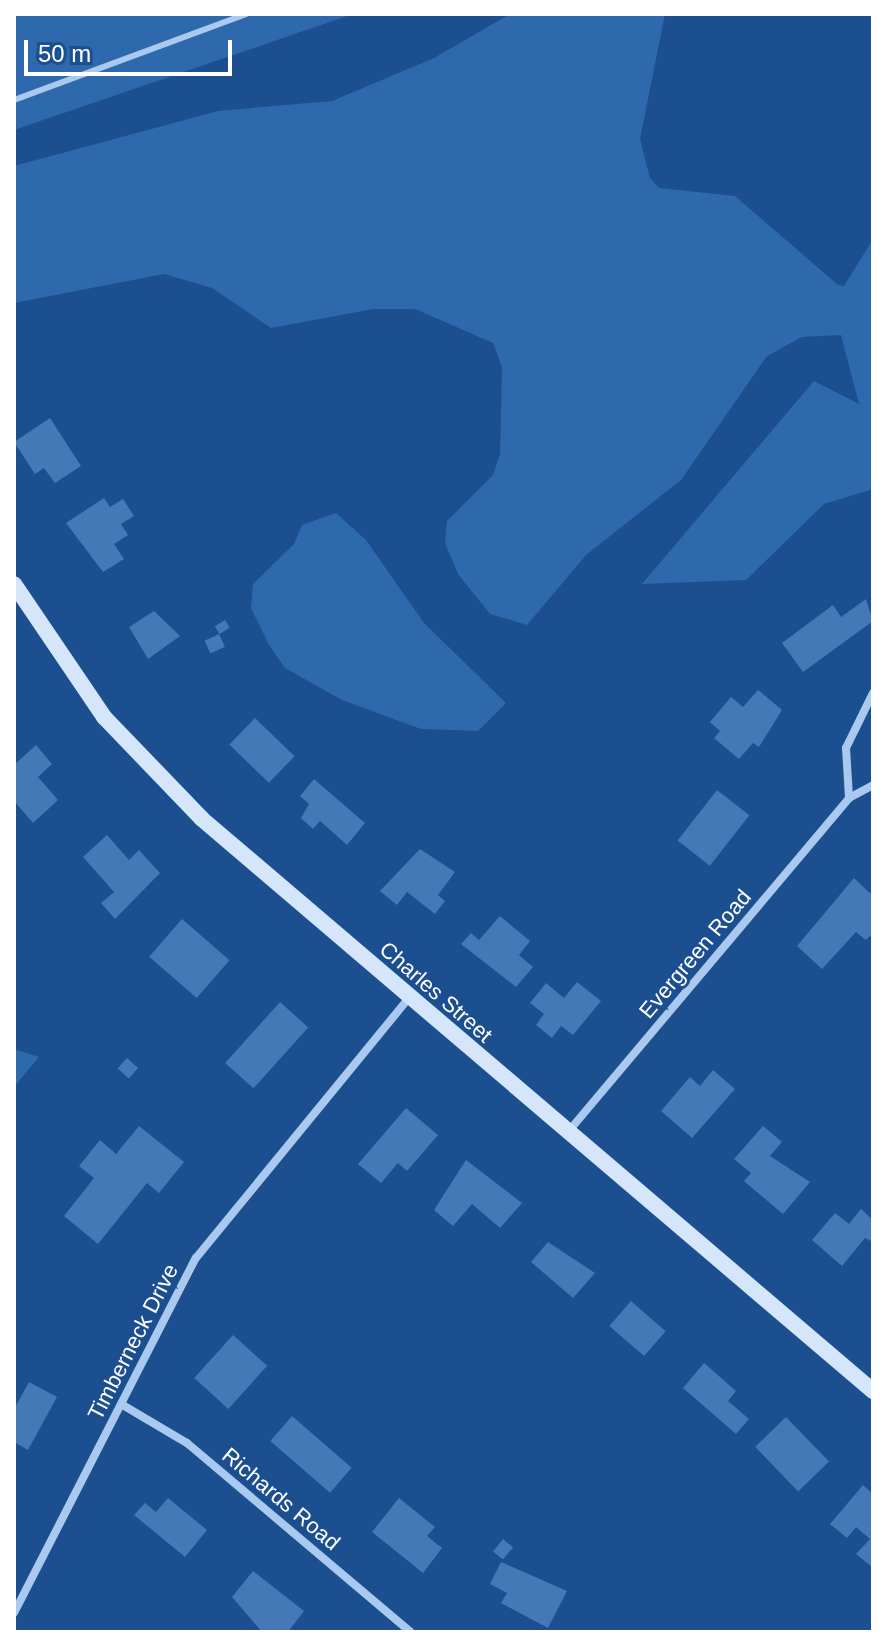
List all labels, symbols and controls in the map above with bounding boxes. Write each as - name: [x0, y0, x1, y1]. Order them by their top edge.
- scale bar: [28, 24, 236, 74]
- text: 50 m: [38, 40, 91, 67]
- street label: Evergreen Road: [633, 884, 757, 1024]
- street label: Charles Street: [374, 936, 498, 1048]
- street label: Timberneck Drive: [82, 1260, 184, 1424]
- street label: Richards Road: [217, 1442, 345, 1556]

